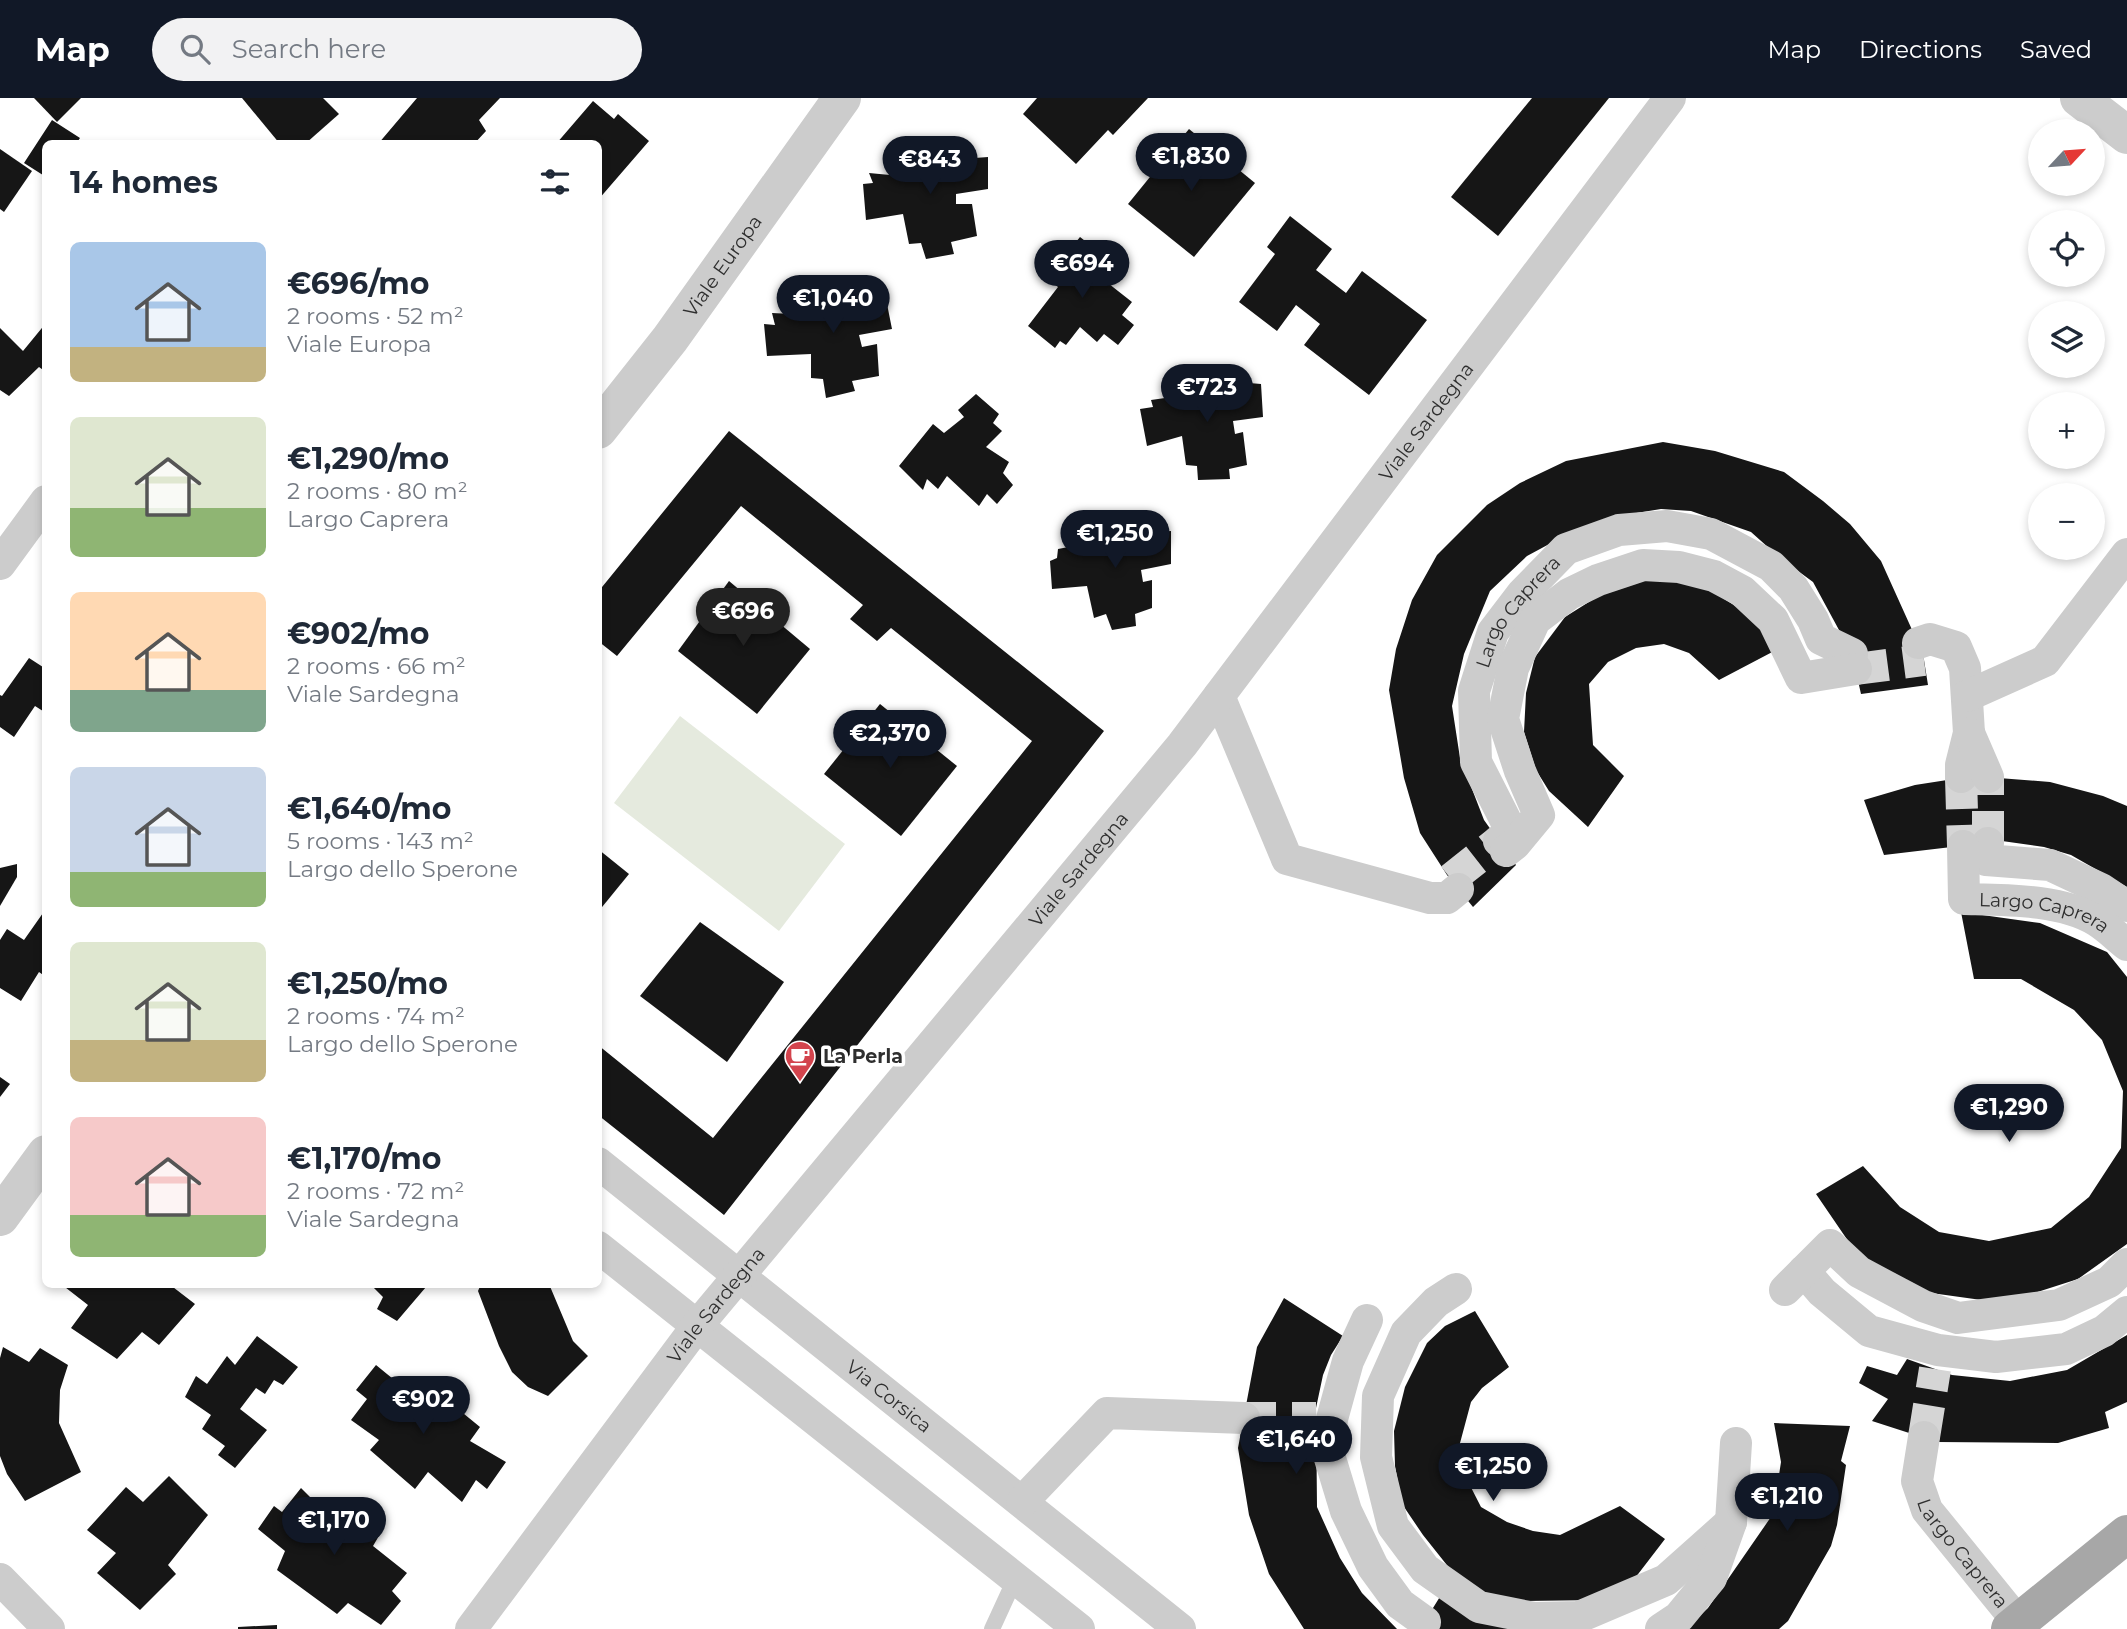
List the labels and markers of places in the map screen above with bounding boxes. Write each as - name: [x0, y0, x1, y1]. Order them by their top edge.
- pin: €1,830: [1134, 134, 1248, 193]
- pin: €843: [889, 136, 971, 196]
- pin: €694: [1041, 240, 1123, 300]
- pin: €1,040: [776, 275, 890, 335]
- pin: €723: [1166, 364, 1248, 424]
- pin: €1,250: [1058, 510, 1172, 570]
- pin: €696: [702, 588, 784, 648]
- pin: €2,370: [833, 710, 947, 770]
- cafe icon: La Perla: [783, 1039, 817, 1083]
- place label: La Perla: [823, 1045, 903, 1068]
- pin: €1,290: [1952, 1084, 2066, 1144]
- pin: €902: [382, 1376, 464, 1436]
- pin: €1,640: [1239, 1416, 1353, 1476]
- pin: €1,250: [1436, 1444, 1550, 1503]
- pin: €1,210: [1730, 1474, 1844, 1533]
- pin: €1,170: [277, 1498, 391, 1557]

